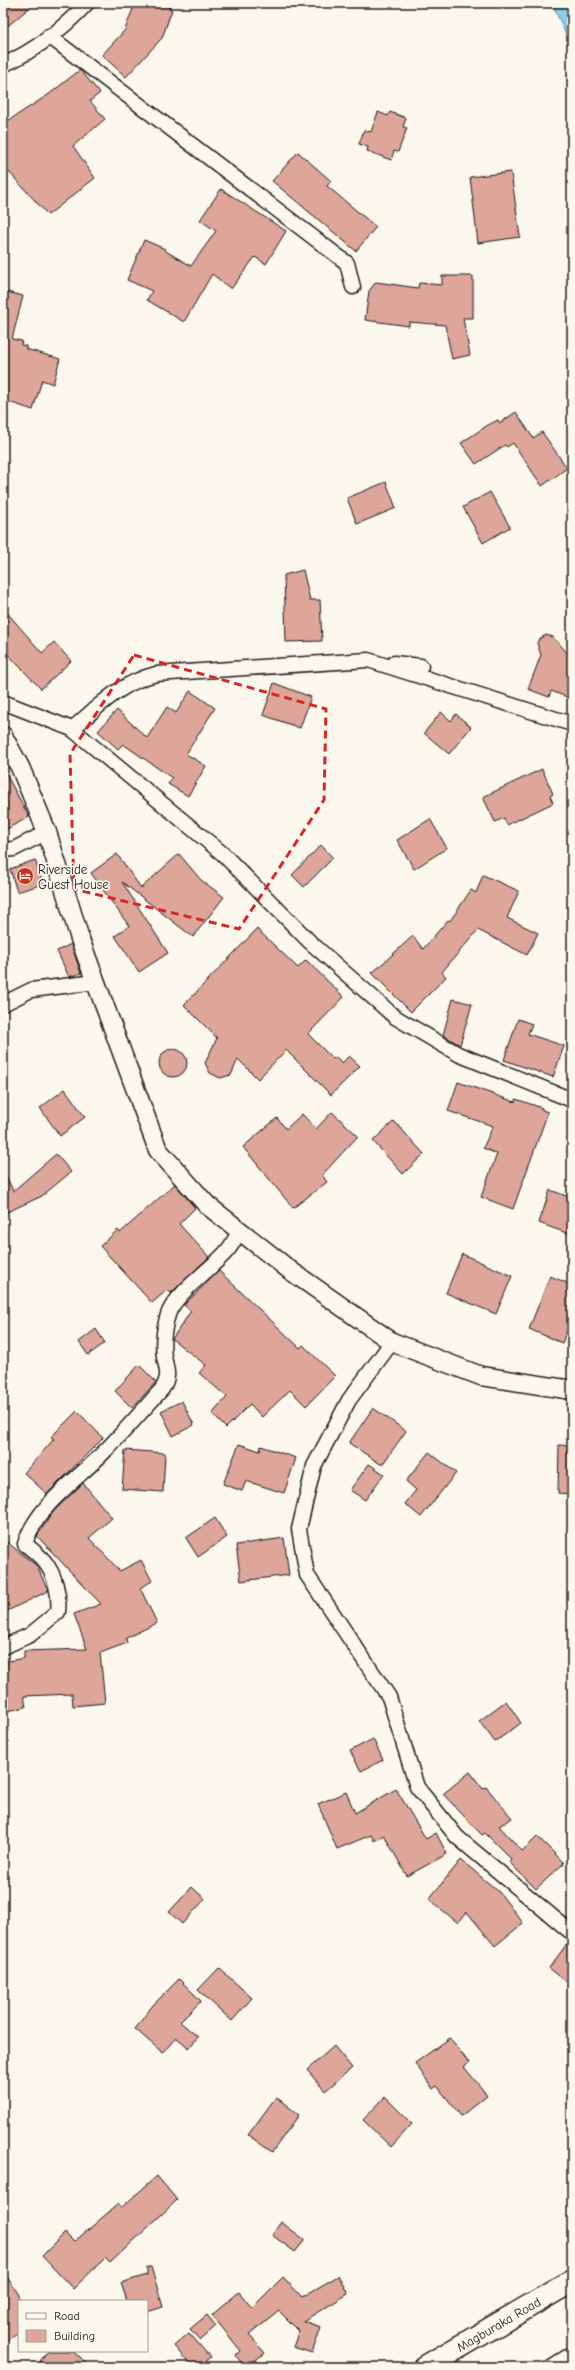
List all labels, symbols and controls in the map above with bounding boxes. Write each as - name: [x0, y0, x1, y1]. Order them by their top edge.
- place label: Riverside Guest House: [38, 862, 109, 892]
- hotel icon: Riverside Guest House: [15, 866, 35, 886]
- street label: Magburaka Road: [454, 2294, 543, 2355]
- legend: [18, 2300, 148, 2352]
- text: Road: [54, 2309, 80, 2323]
- text: Building: [54, 2329, 95, 2343]

